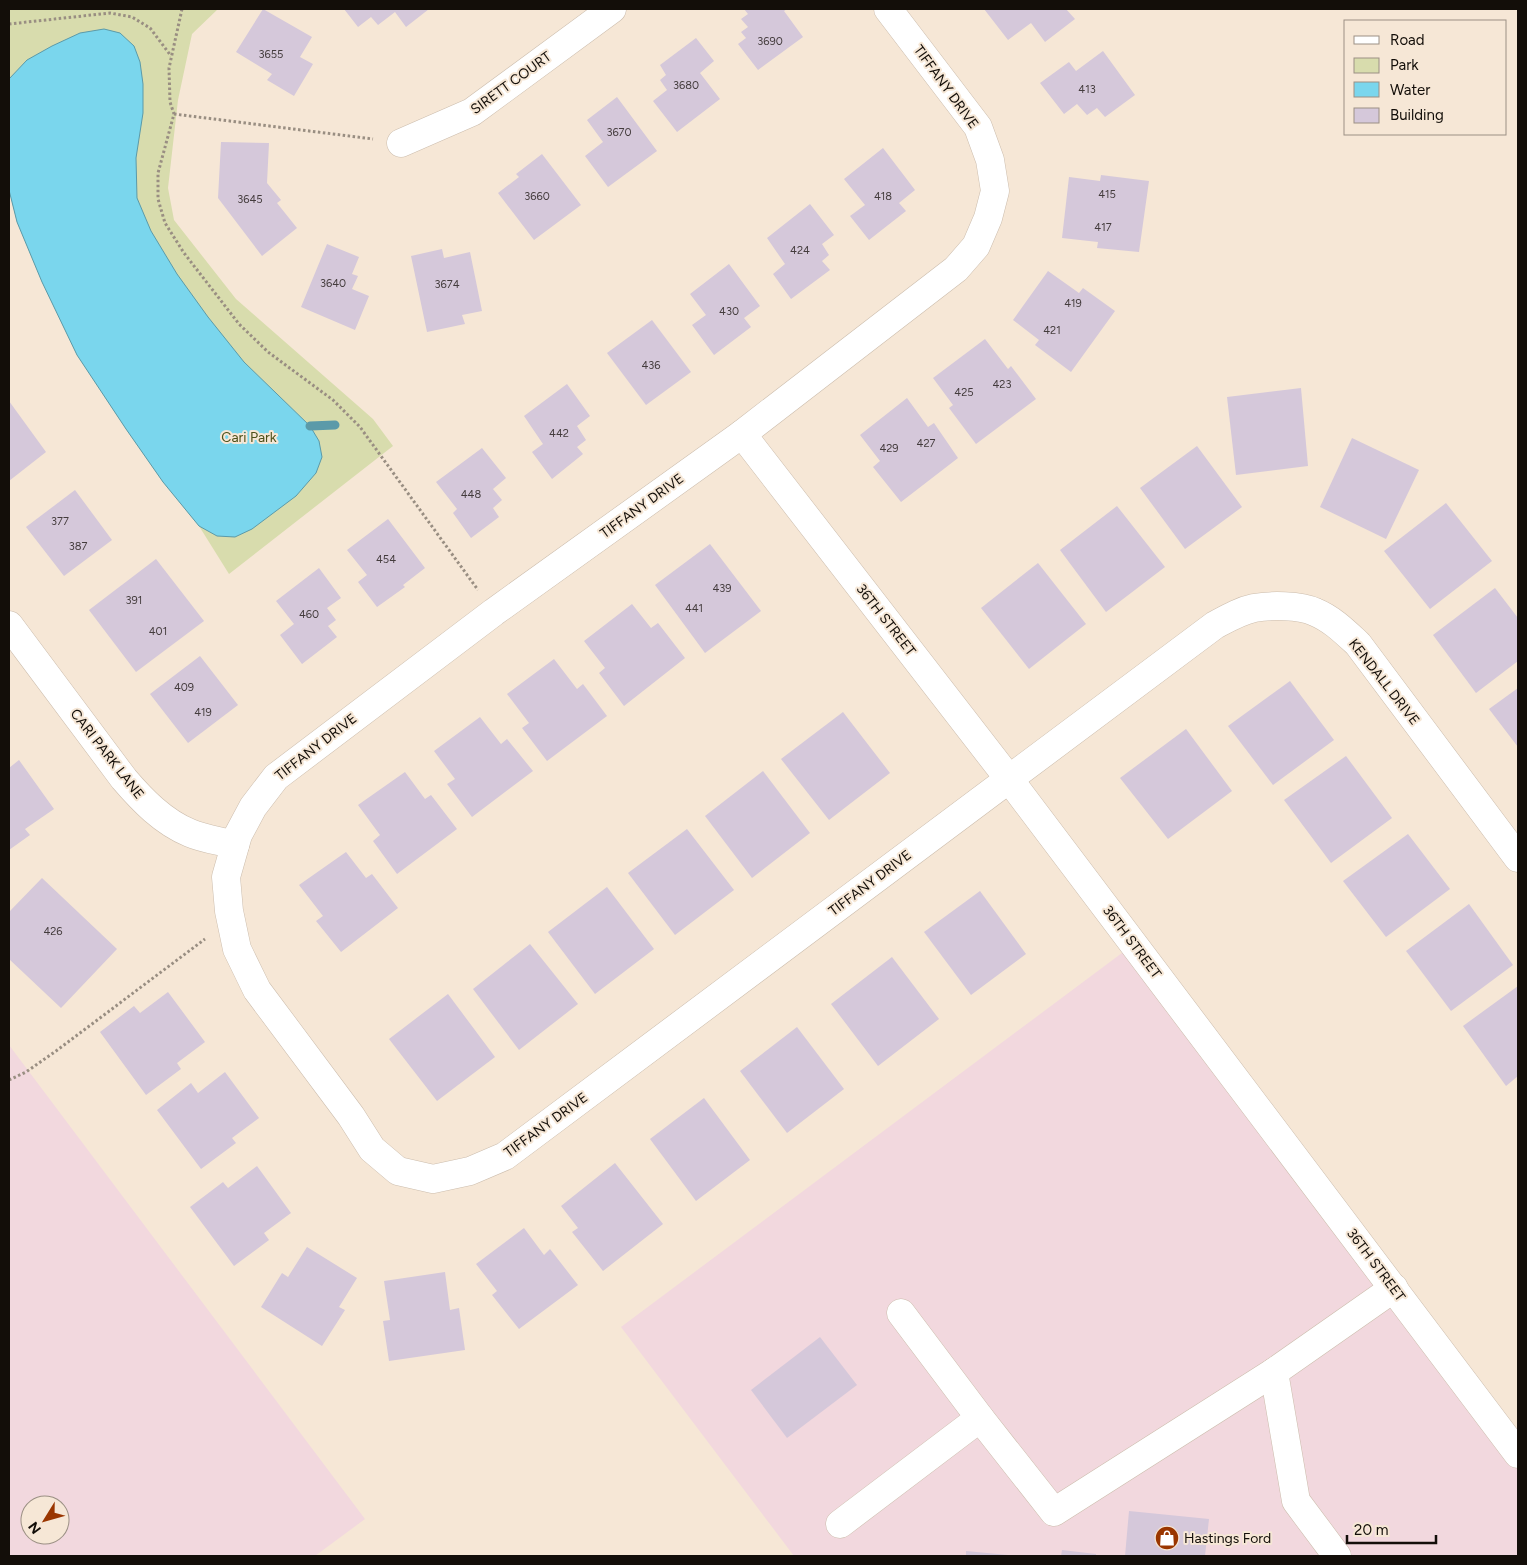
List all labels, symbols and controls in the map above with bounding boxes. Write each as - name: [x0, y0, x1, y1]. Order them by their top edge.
- legend: [1344, 20, 1507, 135]
- text: Road: [1390, 31, 1425, 49]
- house number: 3690: [757, 35, 783, 48]
- street label: TIFFANY DRIVE: [910, 42, 982, 132]
- house number: 3655: [259, 48, 283, 61]
- street label: SIRETT COURT: [467, 48, 555, 118]
- text: Park: [1390, 56, 1419, 74]
- house number: 3680: [673, 79, 699, 92]
- text: Water: [1390, 81, 1430, 99]
- house number: 413: [1078, 83, 1096, 96]
- text: Building: [1390, 106, 1444, 124]
- house number: 3670: [606, 126, 632, 139]
- house number: 415: [1098, 188, 1116, 201]
- house number: 3660: [524, 190, 550, 203]
- house number: 418: [874, 190, 892, 203]
- house number: 3645: [237, 193, 263, 206]
- house number: 417: [1094, 221, 1112, 234]
- house number: 424: [790, 244, 810, 257]
- house number: 3640: [320, 277, 346, 290]
- house number: 3674: [435, 278, 460, 291]
- house number: 419: [1064, 297, 1082, 310]
- house number: 430: [719, 305, 739, 318]
- house number: 421: [1043, 324, 1061, 337]
- house number: 436: [641, 359, 661, 372]
- house number: 423: [993, 378, 1011, 391]
- house number: 425: [954, 386, 974, 399]
- house number: 442: [549, 427, 569, 440]
- park label: Cari Park: [221, 429, 277, 446]
- house number: 427: [917, 437, 936, 450]
- house number: 429: [879, 442, 899, 455]
- street label: TIFFANY DRIVE: [597, 470, 687, 542]
- house number: 448: [461, 488, 481, 501]
- house number: 377: [51, 515, 69, 528]
- house number: 387: [69, 540, 87, 553]
- house number: 454: [376, 553, 396, 566]
- street label: 36TH STREET: [853, 581, 920, 660]
- house number: 439: [712, 582, 732, 595]
- house number: 391: [126, 594, 142, 607]
- house number: 441: [685, 602, 703, 615]
- house number: 460: [299, 608, 319, 621]
- house number: 401: [149, 625, 167, 638]
- street label: KENDALL DRIVE: [1345, 635, 1423, 729]
- house number: 409: [174, 681, 194, 694]
- street label: CARI PARK LANE: [66, 705, 148, 803]
- house number: 419: [194, 706, 212, 719]
- street label: TIFFANY DRIVE: [272, 710, 360, 784]
- street label: TIFFANY DRIVE: [825, 846, 915, 920]
- street label: 36TH STREET: [1099, 902, 1165, 982]
- house number: 426: [43, 925, 63, 938]
- street label: TIFFANY DRIVE: [501, 1089, 591, 1161]
- street label: 36TH STREET: [1343, 1225, 1409, 1305]
- north arrow: [20, 1495, 70, 1545]
- scale bar: [1347, 1512, 1436, 1544]
- text: N: [25, 1518, 45, 1537]
- text: 20 m: [1354, 1521, 1388, 1539]
- shop icon: Hastings Ford: [1154, 1525, 1180, 1551]
- place label: Hastings Ford: [1184, 1530, 1271, 1547]

